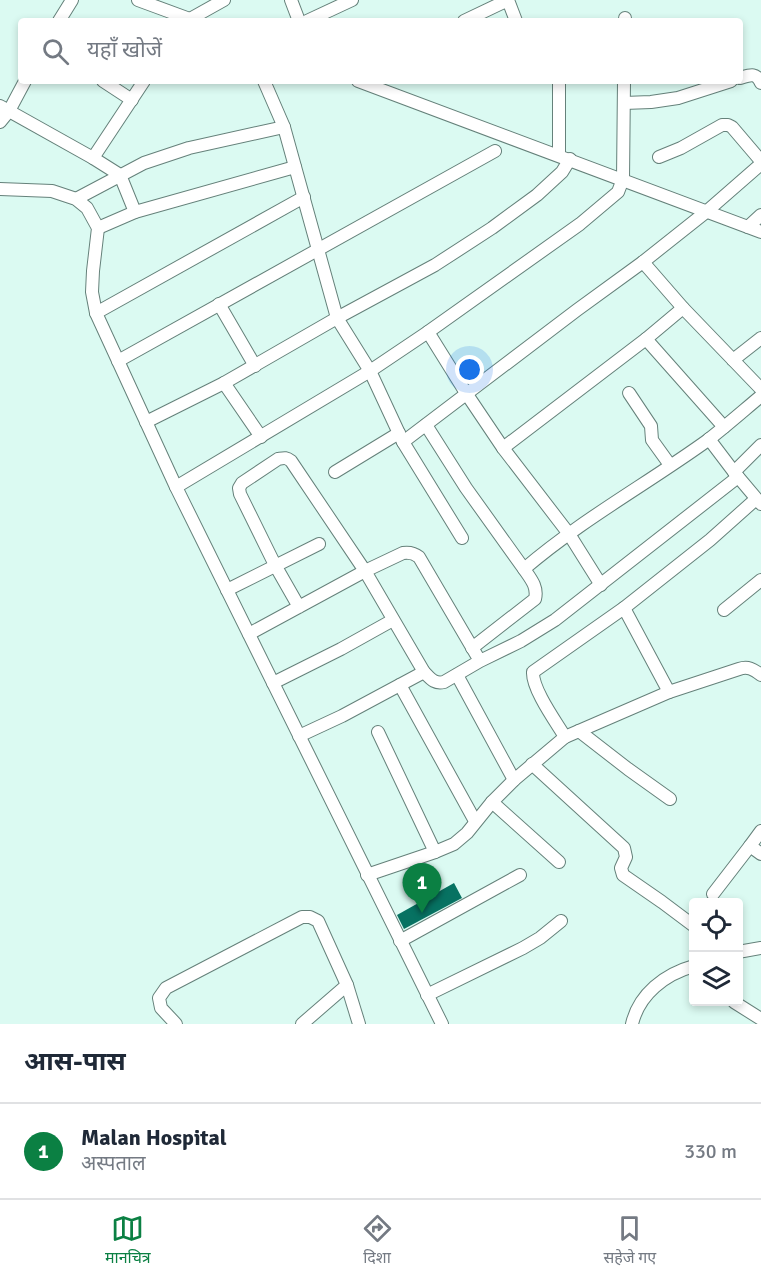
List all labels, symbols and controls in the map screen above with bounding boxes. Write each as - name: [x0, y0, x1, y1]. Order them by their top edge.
- search box: [18, 18, 743, 84]
- icon: search: [39, 35, 72, 68]
- text: यहाँ खोजें: [87, 36, 162, 63]
- your location: [455, 355, 484, 384]
- pin: 1: [402, 864, 442, 913]
- map controls: [689, 898, 743, 1006]
- button: locate: [689, 898, 743, 952]
- button: layers: [689, 952, 743, 1006]
- text: आस-पास: [24, 1046, 126, 1078]
- text: Malan Hospital: [81, 1124, 227, 1151]
- text: 1: [38, 1139, 49, 1164]
- text: 330 m: [684, 1139, 737, 1164]
- text: अस्पताल: [81, 1151, 146, 1176]
- tab: मानचित्र: [105, 1212, 151, 1270]
- tab: दिशा: [361, 1212, 394, 1270]
- tab: सहेजे गए: [603, 1212, 656, 1270]

